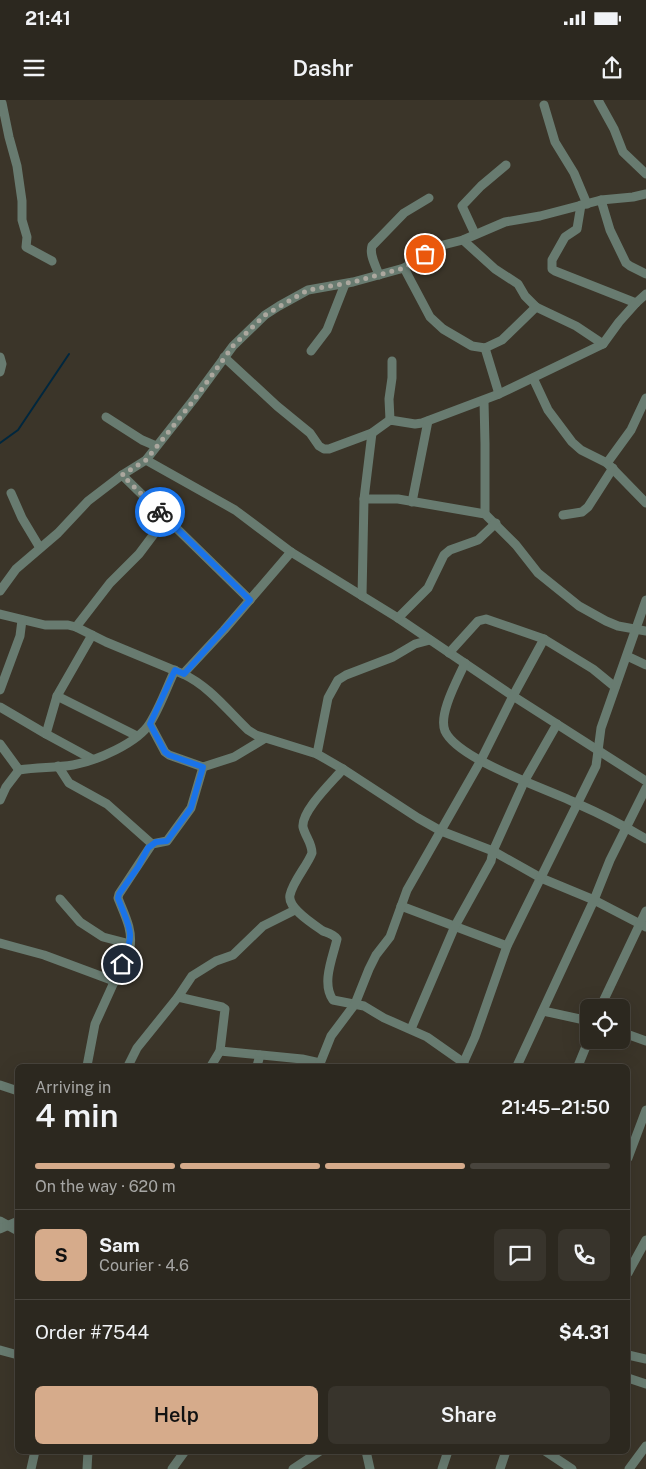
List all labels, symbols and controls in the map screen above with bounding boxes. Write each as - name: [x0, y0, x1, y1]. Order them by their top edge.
- text: 21:41: [25, 7, 71, 29]
- icon: menu: [20, 54, 48, 82]
- icon: share: [598, 54, 626, 82]
- text: Dashr: [293, 55, 353, 81]
- pin: [404, 233, 446, 275]
- icon: bag: [411, 240, 439, 268]
- courier: [135, 487, 185, 537]
- icon: bike: [146, 498, 174, 526]
- pin: [101, 943, 143, 985]
- icon: home: [108, 950, 136, 978]
- map controls: [580, 999, 630, 1049]
- button: locate: [580, 999, 630, 1049]
- text: Arriving in: [35, 1078, 111, 1097]
- text: 21:45–21:50: [501, 1096, 610, 1118]
- text: 4 min: [35, 1097, 118, 1134]
- text: On the way · 620 m: [35, 1177, 176, 1196]
- button: chat: [494, 1229, 546, 1281]
- button: phone: [558, 1229, 610, 1281]
- text: Sam: [99, 1234, 140, 1256]
- text: S: [54, 1244, 68, 1266]
- text: Courier · 4.6: [99, 1256, 189, 1275]
- text: Order #7544: [35, 1321, 149, 1343]
- text: $4.31: [559, 1321, 610, 1343]
- button: Help: [35, 1386, 318, 1444]
- button: Share: [328, 1386, 610, 1444]

